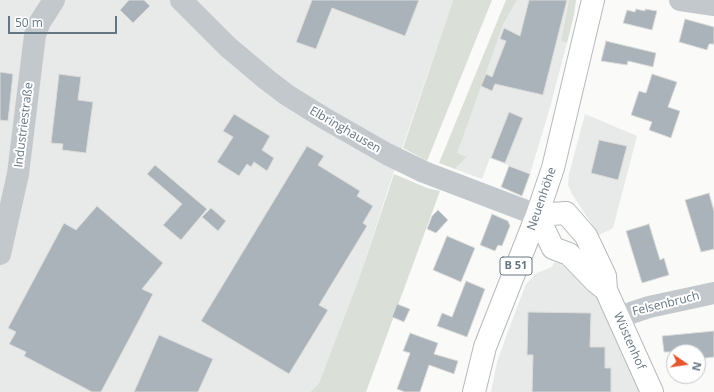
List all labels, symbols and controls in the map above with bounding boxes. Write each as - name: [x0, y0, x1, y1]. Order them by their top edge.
- scale bar: [10, 8, 119, 34]
- text: 50 m: [15, 14, 43, 31]
- street label: Industriestraße: [12, 82, 36, 168]
- street label: Elbringhausen: [307, 104, 383, 156]
- street label: Neuenhöhe: [524, 165, 560, 233]
- road number: B 51: [500, 257, 532, 275]
- street label: Felsenbruch: [631, 289, 701, 319]
- street label: Wüstenhof: [610, 310, 648, 372]
- north arrow: [666, 344, 706, 384]
- text: N: [689, 361, 706, 373]

